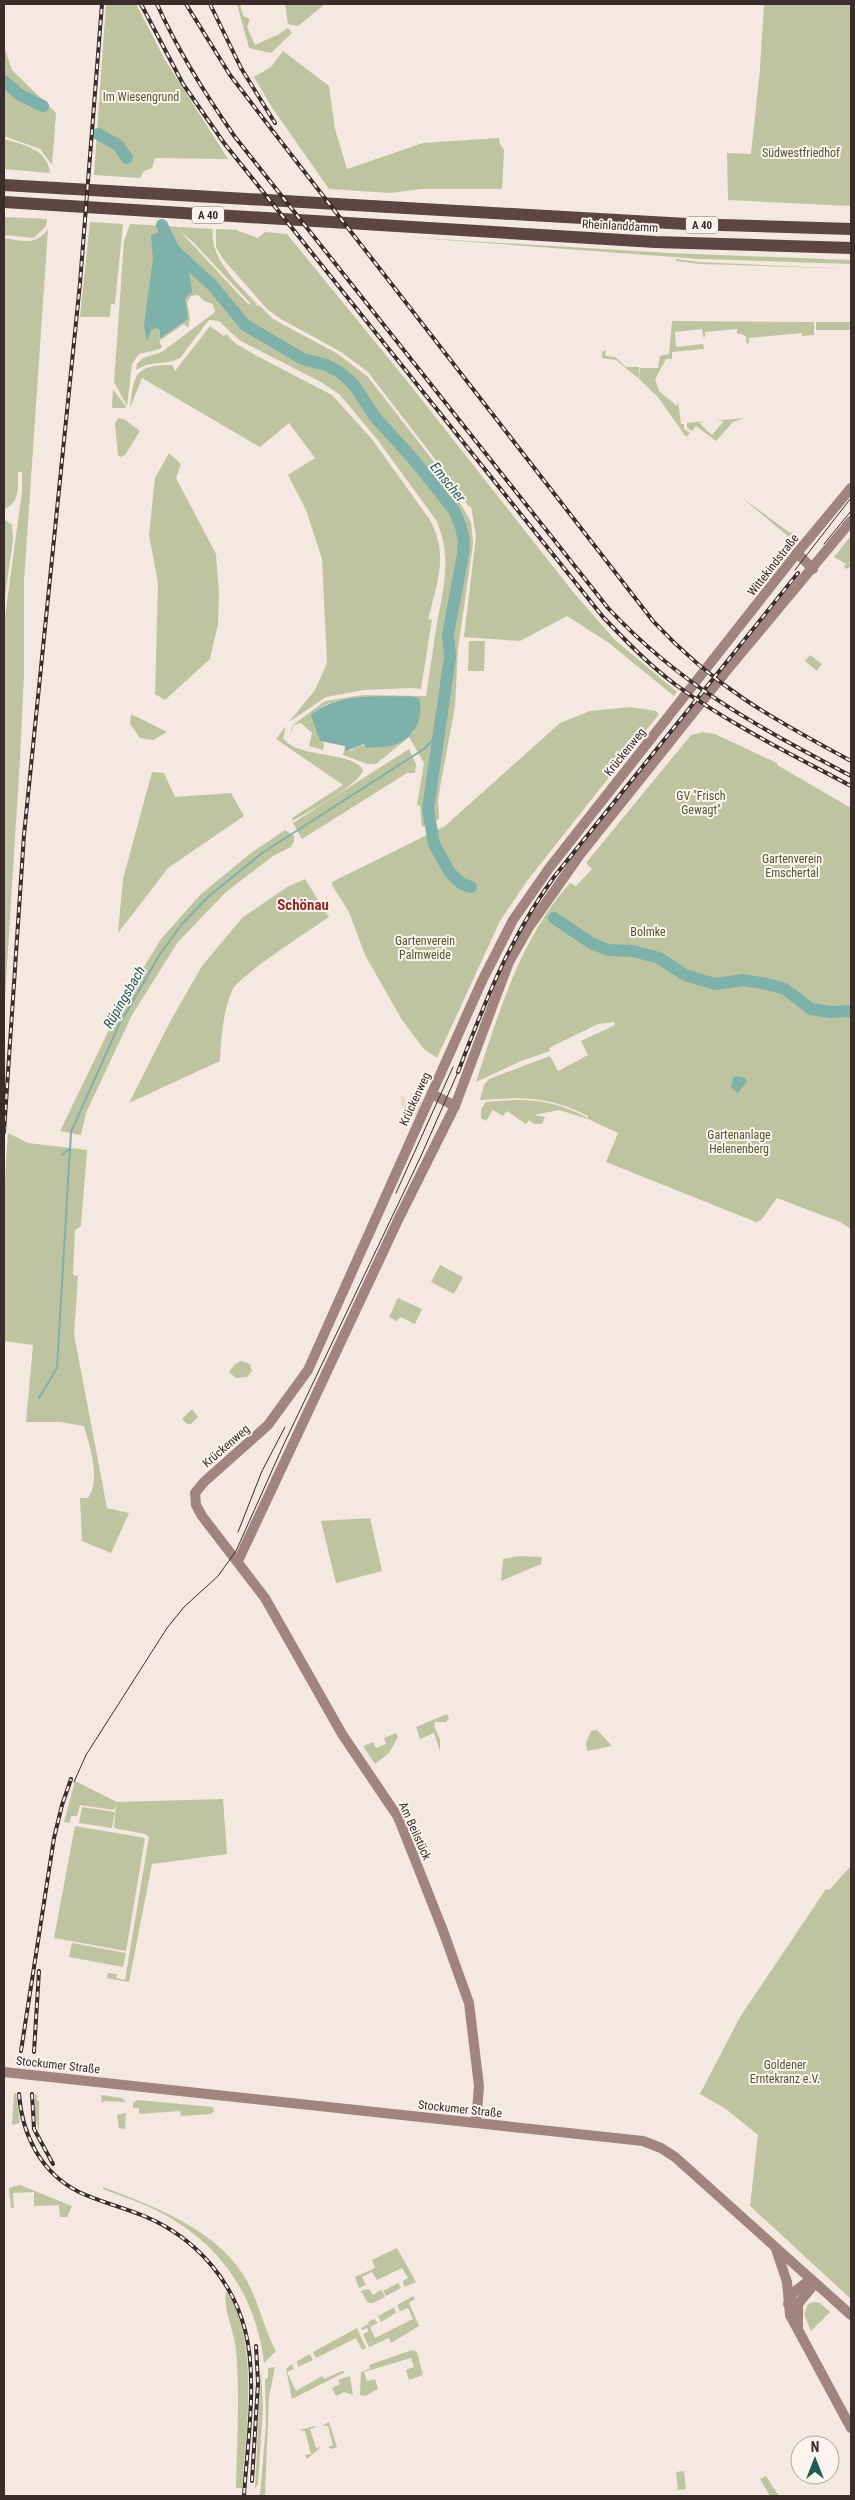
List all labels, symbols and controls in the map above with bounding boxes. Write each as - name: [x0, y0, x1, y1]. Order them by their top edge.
- park label: Im Wiesengrund: [103, 90, 179, 104]
- park label: Südwestfriedhof: [762, 146, 840, 160]
- road number: A 40: [192, 206, 224, 224]
- road number: A 40: [686, 216, 718, 234]
- street label: Rheinlanddamm: [581, 217, 659, 235]
- water label: Emscher: [427, 459, 469, 506]
- street label: Wittekindstraße: [745, 531, 802, 599]
- street label: Krückenweg: [601, 725, 649, 779]
- park label: GV "Frisch Gewagt": [676, 789, 726, 817]
- park label: Gartenverein Emschertal: [762, 852, 822, 880]
- district label: Schönau: [277, 896, 329, 914]
- park label: Bolmke: [630, 925, 666, 939]
- park label: Gartenverein Palmweide: [395, 934, 455, 962]
- water label: Rüpingsbach: [100, 963, 148, 1031]
- street label: Krückenweg: [396, 1070, 434, 1128]
- park label: Gartenanlage Helenenberg: [707, 1128, 771, 1156]
- street label: Krückenweg: [200, 1422, 252, 1470]
- street label: Am Beilstück: [396, 1800, 434, 1863]
- street label: Stockumer Straße: [15, 2054, 101, 2076]
- park label: Goldener Erntekranz e.V.: [750, 2058, 820, 2086]
- street label: Stockumer Straße: [417, 2098, 503, 2120]
- north arrow: [790, 2435, 840, 2485]
- text: N: [811, 2439, 819, 2455]

